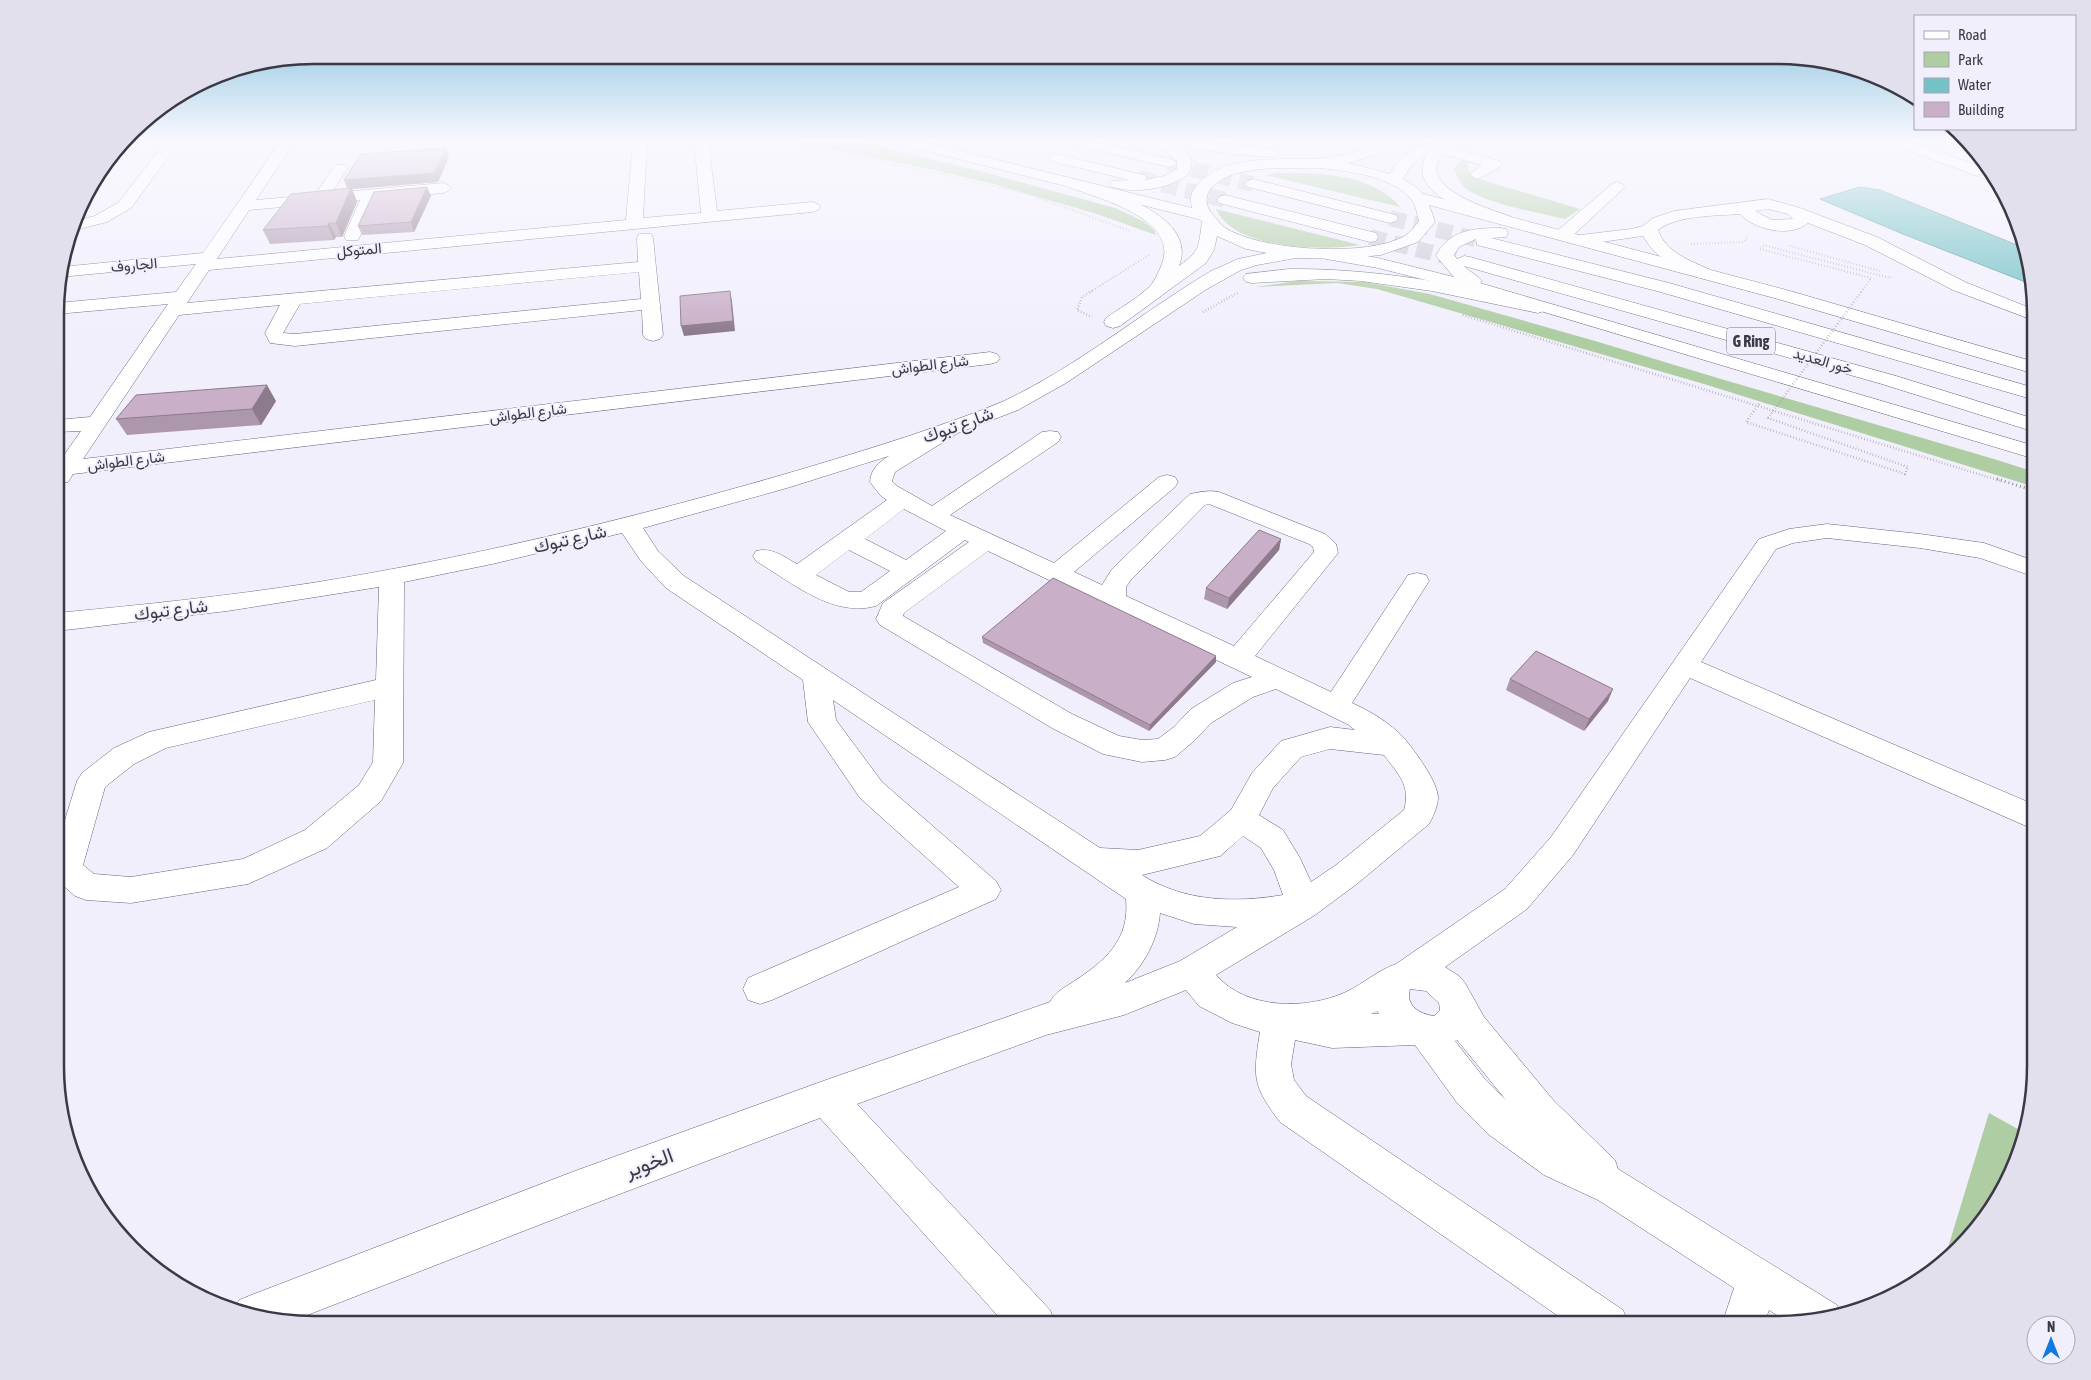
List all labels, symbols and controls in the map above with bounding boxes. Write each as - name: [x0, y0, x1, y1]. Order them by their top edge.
- legend: [1914, 15, 2076, 130]
- text: Road: [1958, 26, 1987, 43]
- text: Park: [1958, 51, 1983, 68]
- text: Water: [1958, 76, 1991, 93]
- text: Building: [1958, 101, 2004, 118]
- street label: المتوكل: [336, 239, 382, 261]
- street label: الجاروف: [110, 254, 158, 276]
- road number: G Ring: [1727, 328, 1775, 354]
- street label: خور العديد: [1791, 344, 1855, 378]
- street label: شارع الطواش: [890, 351, 970, 381]
- street label: شارع الطواش: [488, 399, 568, 429]
- street label: شارع تبوك: [919, 402, 997, 449]
- street label: شارع الطواش: [86, 447, 166, 477]
- street label: شارع تبوك: [531, 520, 609, 559]
- street label: شارع تبوك: [133, 595, 209, 626]
- street label: الخوير: [620, 1142, 677, 1184]
- north arrow: [2026, 1315, 2076, 1365]
- text: N: [2047, 1319, 2055, 1335]

